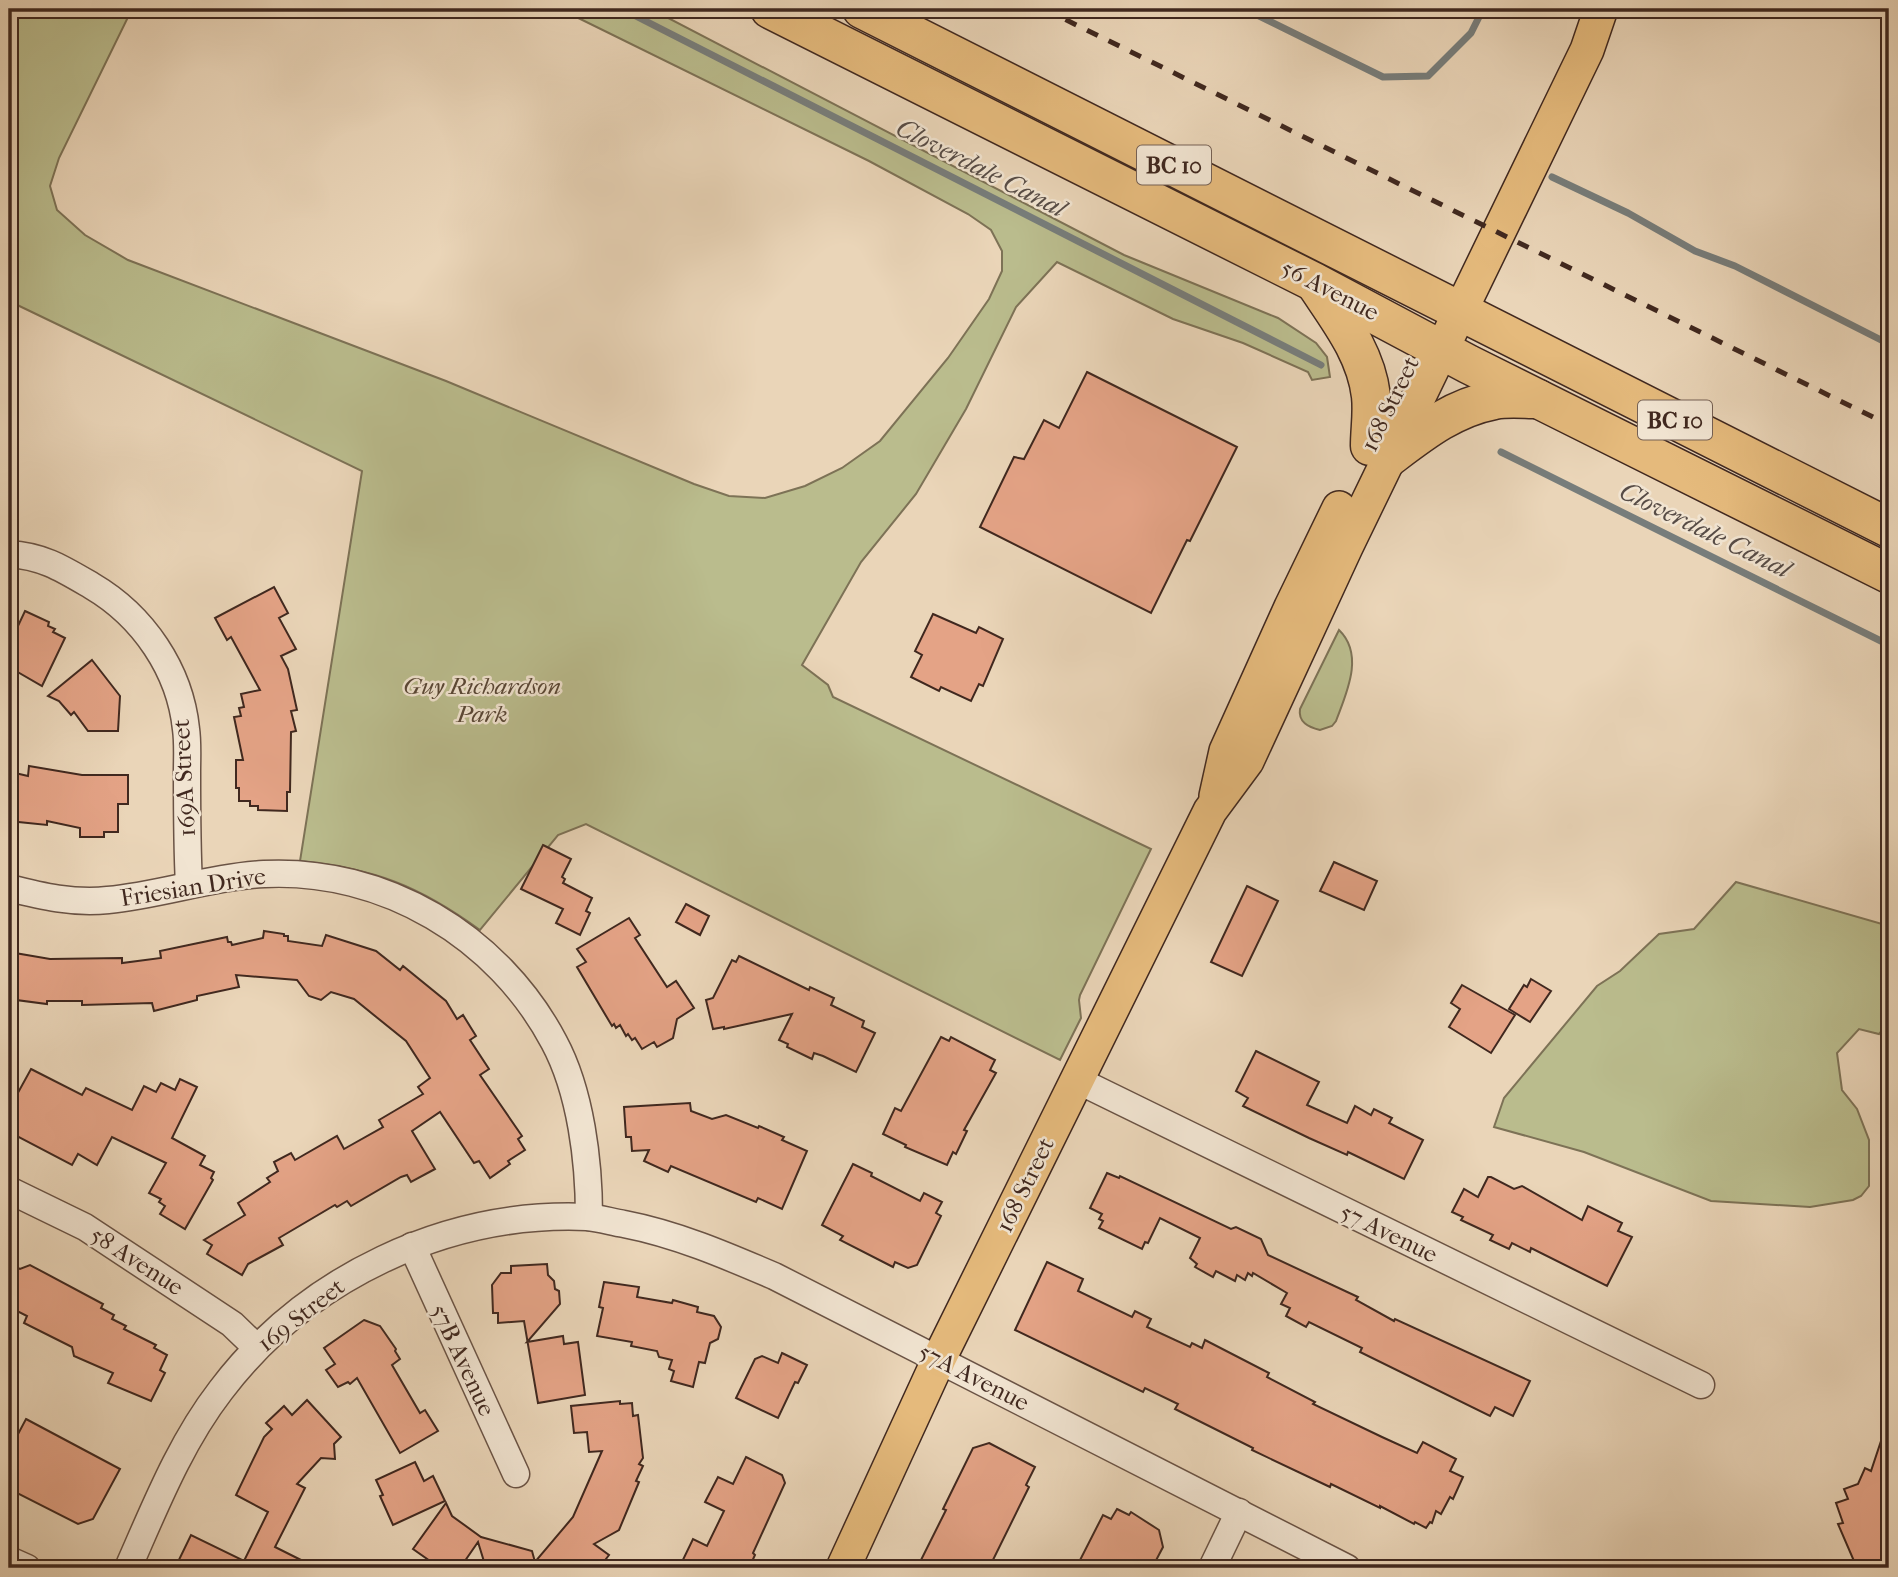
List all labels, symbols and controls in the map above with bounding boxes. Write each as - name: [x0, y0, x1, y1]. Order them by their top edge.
- water label: Cloverdale Canal: [891, 112, 1073, 225]
- road number: BC 10: [1137, 146, 1211, 184]
- street label: 56 Avenue: [1276, 253, 1384, 327]
- street label: 168 Street: [1355, 352, 1425, 456]
- road number: BC 10: [1638, 400, 1712, 440]
- water label: Cloverdale Canal: [1615, 475, 1798, 586]
- park label: Guy Richardson Park: [403, 672, 561, 728]
- street label: 169A Street: [167, 718, 201, 838]
- street label: Friesian Drive: [118, 862, 268, 912]
- street label: 168 Street: [990, 1133, 1060, 1237]
- street label: 57 Avenue: [1336, 1197, 1442, 1269]
- street label: 58 Avenue: [85, 1221, 189, 1301]
- street label: 169 Street: [252, 1272, 350, 1358]
- street label: 57B Avenue: [425, 1300, 501, 1420]
- street label: 57A Avenue: [914, 1337, 1034, 1417]

